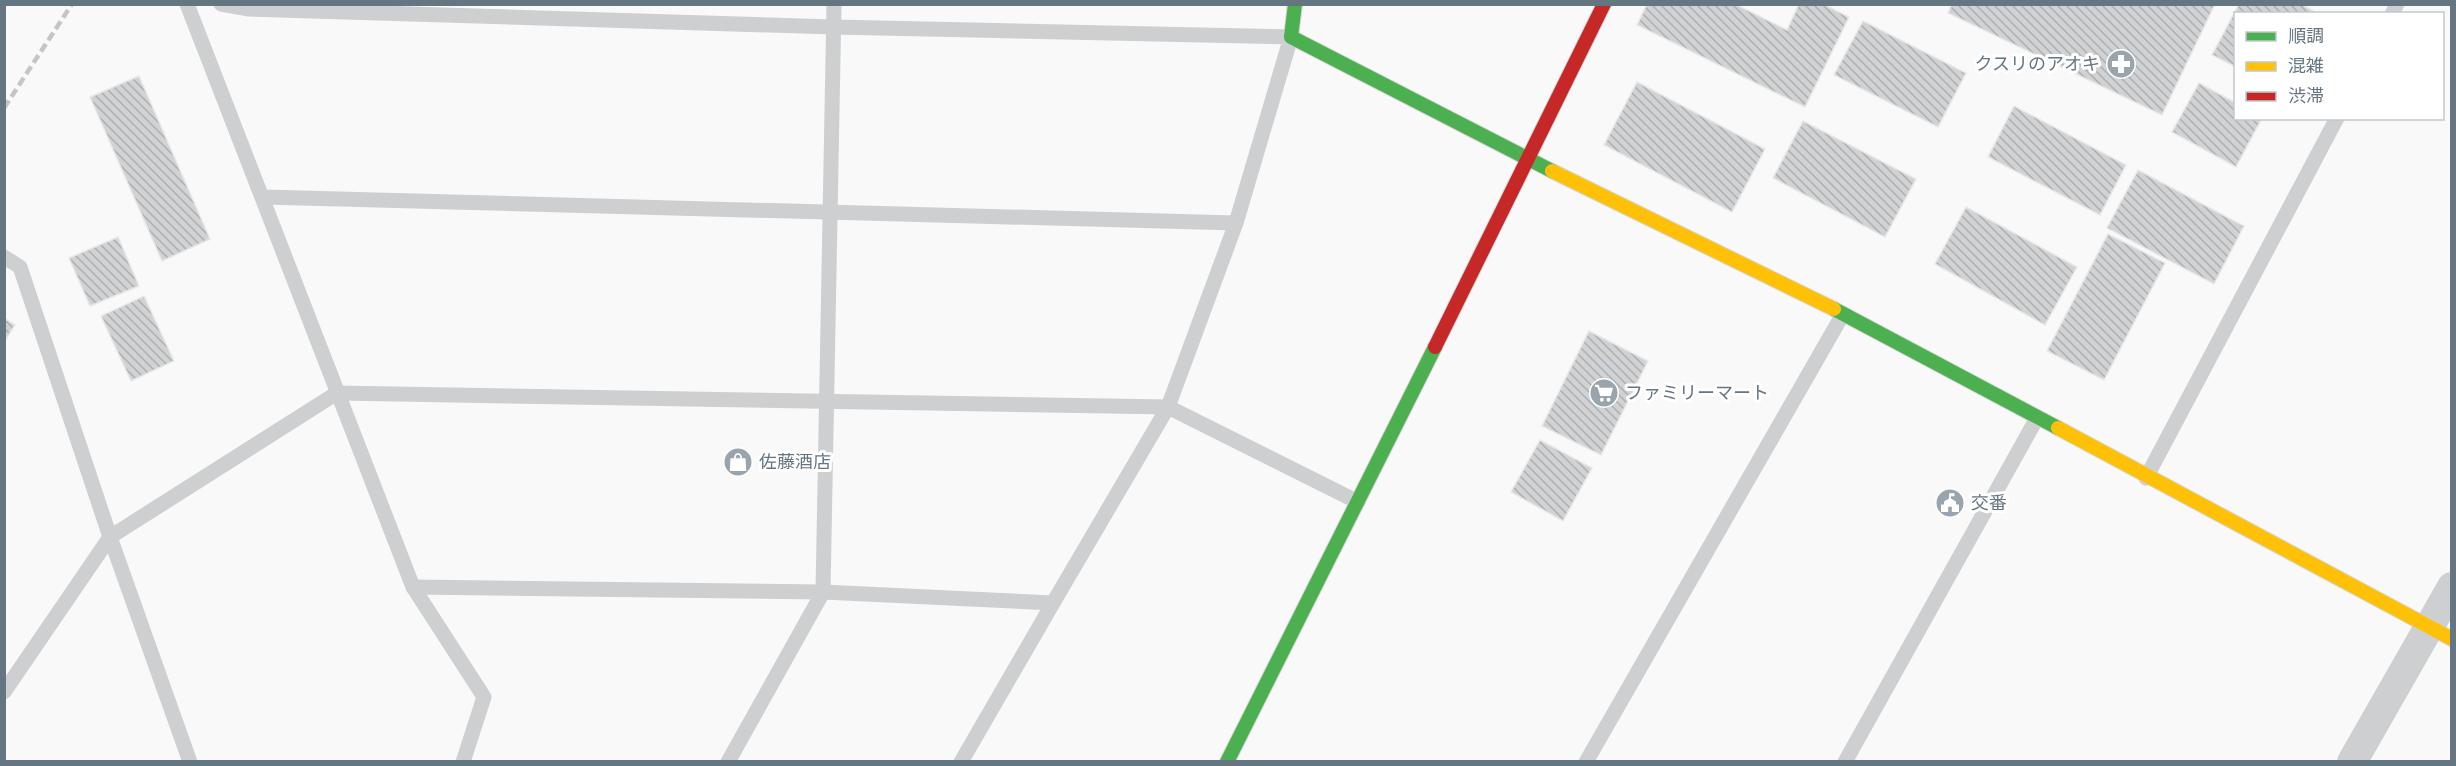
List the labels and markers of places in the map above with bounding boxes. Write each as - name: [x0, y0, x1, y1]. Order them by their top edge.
- pharmacy icon: クスリのアオキ: [2105, 48, 2137, 80]
- place label: クスリのアオキ: [1975, 53, 2100, 75]
- supermarket icon: ファミリーマート: [1588, 377, 1620, 409]
- place label: ファミリーマート: [1625, 382, 1769, 404]
- shop icon: 佐藤酒店: [722, 446, 754, 478]
- place label: 佐藤酒店: [759, 451, 831, 473]
- public building icon: 交番: [1934, 487, 1966, 519]
- place label: 交番: [1971, 492, 2007, 514]

